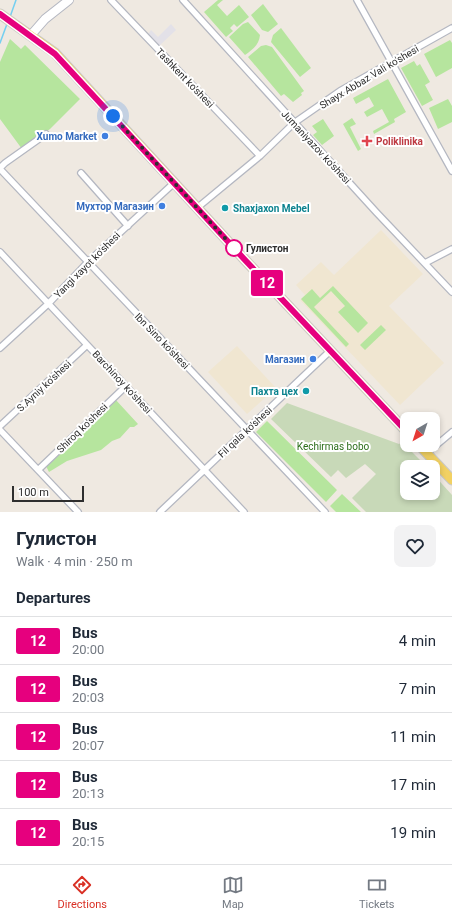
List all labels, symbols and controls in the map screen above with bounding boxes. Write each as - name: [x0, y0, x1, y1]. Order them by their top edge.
- street label: Shayx Abbaz Vali ko'shesi: [317, 43, 421, 111]
- street label: Tashkent ko'shesi: [154, 46, 216, 110]
- your location: [103, 106, 123, 126]
- street label: Jumaniyazov ko'shesi: [279, 108, 353, 186]
- place label: Xumo Market: [37, 131, 98, 142]
- marker: Xumo Market: [100, 131, 110, 141]
- marker: Poliklinika: [361, 135, 373, 147]
- place label: Poliklinika: [376, 136, 424, 147]
- place label: Мухтор Магазин: [76, 201, 154, 212]
- marker: Мухтор Магазин: [157, 201, 167, 211]
- marker: Shaxjaxon Mebel: [220, 203, 230, 213]
- place label: Shaxjaxon Mebel: [233, 203, 310, 214]
- street label: Yangi xayot ko'shesi: [52, 230, 122, 300]
- marker: Гулистон: [225, 239, 243, 257]
- place label: Гулистон: [246, 243, 289, 254]
- line badge: 12: [249, 270, 285, 296]
- text: 12: [259, 275, 275, 291]
- street label: Ibn Sino ko'shesi: [133, 311, 191, 371]
- street label: Barchinoy ko'shesi: [90, 348, 154, 416]
- place label: Магазин: [265, 354, 305, 365]
- marker: Магазин: [308, 354, 318, 364]
- street label: S.Ayniy ko'shesi: [15, 358, 73, 414]
- place label: Пахта цех: [251, 386, 299, 397]
- marker: Пахта цех: [301, 386, 311, 396]
- street label: Shiroq ko'shesi: [54, 401, 110, 455]
- street label: Fil qala ko'shesi: [216, 404, 274, 460]
- north arrow: [400, 412, 440, 452]
- map controls: [400, 412, 440, 500]
- park label: Kechirmas bobo: [297, 441, 370, 452]
- button: layers: [400, 460, 440, 500]
- scale bar: [12, 484, 84, 503]
- text: 100 m: [18, 486, 49, 499]
- button: heart: [394, 525, 436, 567]
- text: Гулистон: [16, 527, 97, 550]
- text: Walk · 4 min · 250 m: [16, 554, 133, 569]
- text: Departures: [16, 589, 91, 607]
- text: Bus: [72, 624, 98, 642]
- text: 4 min: [399, 632, 436, 650]
- text: 12: [30, 633, 46, 649]
- text: 20:00: [72, 642, 104, 657]
- text: Bus: [72, 672, 98, 690]
- text: 7 min: [399, 680, 436, 698]
- text: 12: [30, 681, 46, 697]
- text: 20:03: [72, 690, 104, 705]
- text: Bus: [72, 720, 98, 738]
- text: 11 min: [390, 728, 436, 746]
- text: 12: [30, 729, 46, 745]
- text: 20:07: [72, 738, 104, 753]
- text: Bus: [72, 768, 98, 786]
- text: 17 min: [390, 776, 436, 794]
- text: 12: [30, 777, 46, 793]
- text: 20:13: [72, 786, 104, 801]
- text: Bus: [72, 816, 98, 834]
- text: 19 min: [390, 824, 436, 842]
- text: 12: [30, 825, 46, 841]
- text: 20:15: [72, 834, 104, 849]
- tab: Directions: [58, 874, 107, 911]
- tab: Map: [222, 874, 244, 911]
- tab: Tickets: [359, 874, 395, 911]

